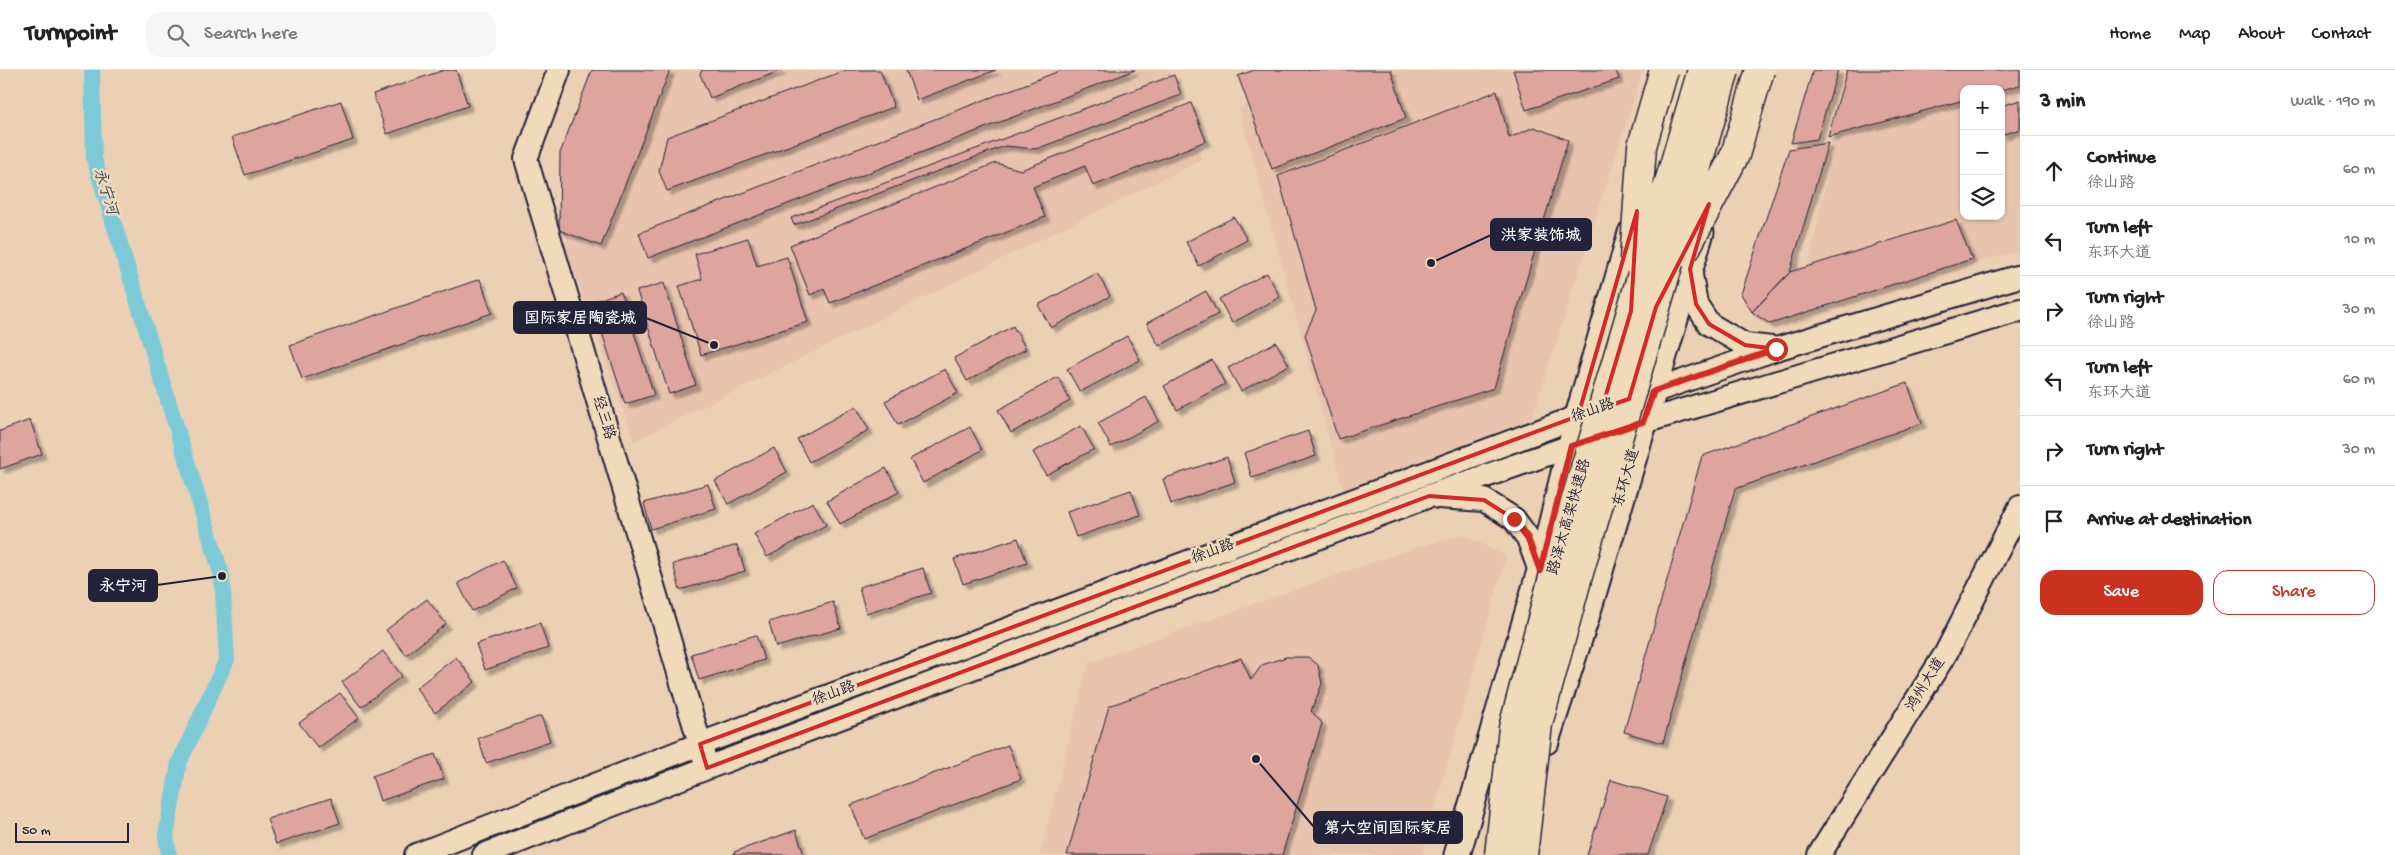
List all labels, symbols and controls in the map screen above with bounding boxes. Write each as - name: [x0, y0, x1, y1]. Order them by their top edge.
- search box: [146, 12, 496, 57]
- text: Turnpoint: [25, 20, 116, 49]
- icon: search: [164, 21, 192, 49]
- text: Search here: [204, 23, 298, 46]
- text: Home: [2109, 24, 2151, 45]
- text: Map: [2179, 24, 2210, 45]
- text: About: [2238, 24, 2284, 45]
- text: Contact: [2312, 24, 2370, 45]
- map controls: [1960, 85, 2005, 220]
- button: +: [1960, 85, 2005, 130]
- text: 3 min: [2040, 90, 2085, 115]
- text: Walk · 190 m: [2291, 93, 2375, 112]
- button: −: [1960, 130, 2005, 175]
- text: Continue: [2087, 147, 2156, 170]
- icon: ahead: [2040, 157, 2068, 185]
- text: 60 m: [2343, 161, 2375, 180]
- water label: 永宁河: [88, 166, 122, 221]
- button: layers: [1960, 175, 2005, 220]
- text: 徐山路: [2087, 175, 2135, 194]
- text: Turn left: [2087, 217, 2151, 240]
- callout: 洪家装饰城: [1491, 219, 1591, 250]
- text: 洪家装饰城: [1501, 226, 1581, 247]
- icon: left: [2040, 227, 2068, 255]
- text: 10 m: [2344, 231, 2375, 250]
- text: 东环大道: [2087, 245, 2151, 264]
- text: Turn right: [2087, 287, 2163, 310]
- icon: right: [2040, 297, 2068, 325]
- text: 30 m: [2342, 301, 2375, 320]
- callout: 国际家居陶瓷城: [514, 302, 646, 333]
- text: 国际家居陶瓷城: [524, 309, 636, 330]
- text: 徐山路: [2087, 315, 2135, 334]
- route start: [1765, 338, 1788, 361]
- text: Turn left: [2087, 357, 2151, 380]
- icon: left: [2040, 367, 2068, 395]
- text: 60 m: [2343, 371, 2375, 390]
- text: 东环大道: [2087, 385, 2151, 404]
- street label: 经三路: [588, 394, 618, 442]
- street label: 徐山路: [1568, 394, 1617, 427]
- icon: right: [2040, 437, 2068, 465]
- text: Turn right: [2087, 439, 2163, 462]
- text: 30 m: [2342, 441, 2375, 460]
- street label: 东环大道: [1610, 447, 1644, 509]
- street label: 路泽太高架快速路: [1544, 457, 1595, 577]
- icon: arrive: [2040, 507, 2068, 535]
- route end: [1503, 508, 1526, 531]
- text: Arrive at destination: [2087, 509, 2251, 532]
- street label: 徐山路: [1188, 535, 1237, 568]
- callout: 永宁河: [89, 570, 157, 601]
- button: Save: [2040, 570, 2203, 615]
- button: Share: [2213, 570, 2375, 615]
- text: 永宁河: [99, 577, 147, 598]
- street label: 鸿州大道: [1902, 655, 1950, 715]
- street label: 徐山路: [809, 677, 858, 710]
- callout: 第六空间国际家居: [1314, 812, 1462, 843]
- text: 第六空间国际家居: [1324, 819, 1452, 840]
- scale bar: [15, 820, 129, 843]
- text: 50 m: [22, 823, 51, 840]

